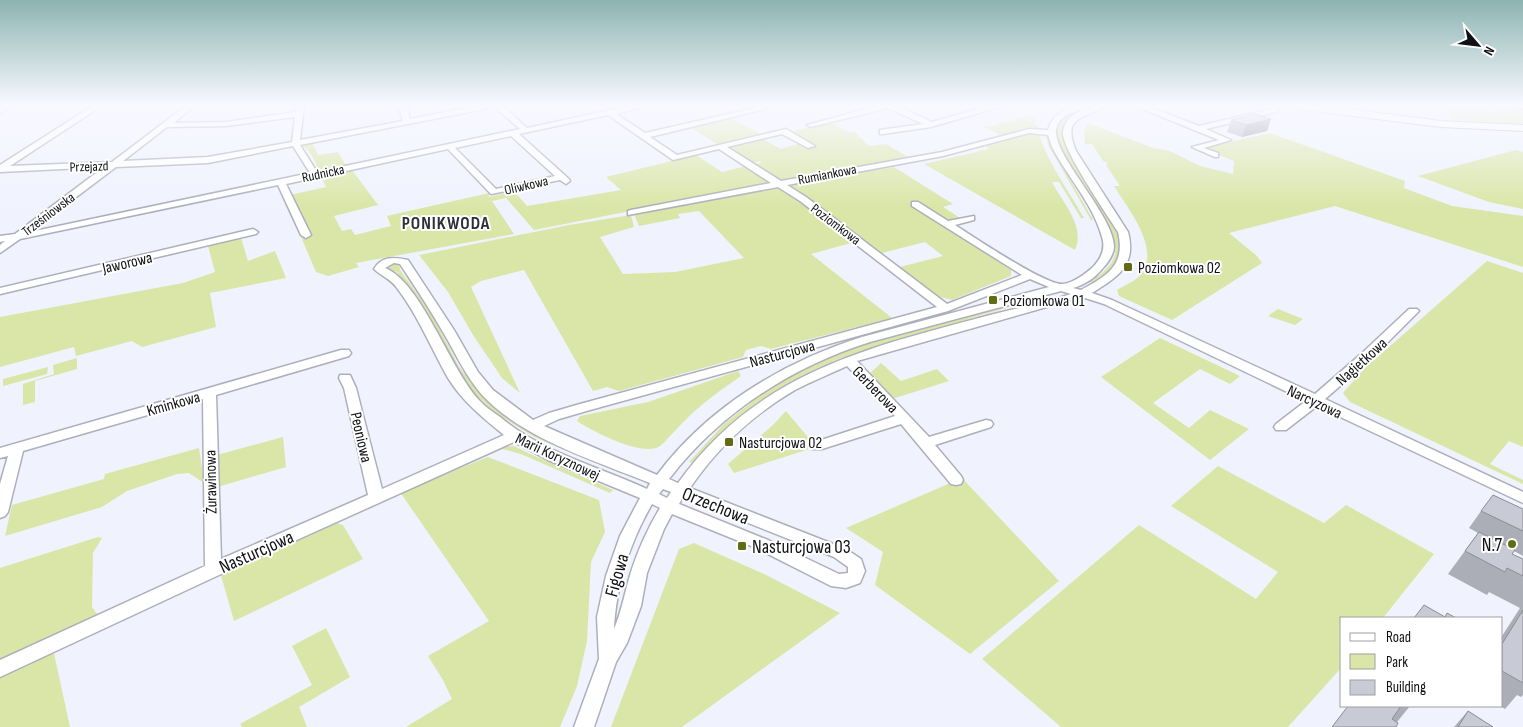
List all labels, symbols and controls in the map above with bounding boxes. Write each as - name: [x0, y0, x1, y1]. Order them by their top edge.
- north arrow: [1453, 20, 1503, 70]
- text: N: [1480, 44, 1498, 58]
- street label: Przejazd: [69, 157, 109, 176]
- street label: Rumiankowa: [796, 160, 858, 188]
- street label: Rudnicka: [300, 161, 346, 186]
- street label: Oliwkowa: [503, 172, 550, 199]
- street label: Trześniowska: [18, 189, 78, 240]
- street label: Poziomkowa: [807, 200, 864, 249]
- district label: PONIKWODA: [402, 213, 490, 234]
- street label: Jaworowa: [99, 248, 154, 279]
- place label: Poziomkowa 02: [1138, 259, 1221, 278]
- marker: Poziomkowa 02: [1122, 261, 1134, 273]
- place label: Poziomkowa 01: [1003, 292, 1085, 311]
- marker: Poziomkowa 01: [987, 294, 999, 306]
- street label: Nagietkowa: [1332, 334, 1392, 390]
- street label: Nasturcjowa: [748, 337, 817, 372]
- street label: Gerberowa: [848, 363, 902, 417]
- street label: Narcyzowa: [1284, 381, 1345, 423]
- street label: Kminkowa: [145, 388, 202, 421]
- street label: Peoniowa: [346, 410, 376, 464]
- street label: Marii Koryznowej: [512, 430, 603, 485]
- place label: Nasturcjowa 02: [739, 434, 822, 453]
- marker: Nasturcjowa 02: [723, 436, 735, 448]
- street label: Żurawinowa: [201, 450, 222, 514]
- street label: Orzechowa: [679, 483, 752, 530]
- street label: Nasturcjowa: [216, 526, 297, 579]
- place label: N.7: [1482, 534, 1502, 557]
- place label: Nasturcjowa 03: [752, 536, 851, 559]
- marker: N.7: [1506, 538, 1518, 550]
- marker: Nasturcjowa 03: [736, 540, 748, 552]
- street label: Figowa: [600, 551, 635, 600]
- legend: [1340, 617, 1503, 707]
- text: Road: [1386, 628, 1411, 647]
- text: Park: [1386, 653, 1408, 672]
- text: Building: [1386, 678, 1426, 697]

